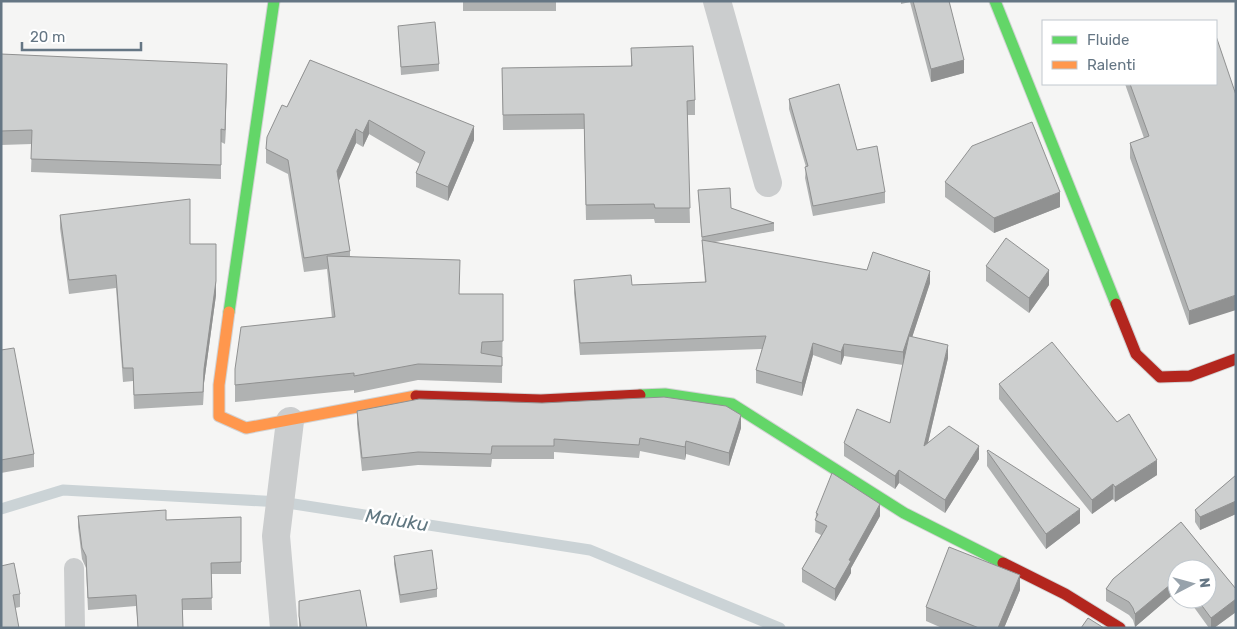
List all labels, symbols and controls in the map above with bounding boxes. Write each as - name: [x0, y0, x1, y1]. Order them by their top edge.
- scale bar: [22, 20, 141, 52]
- legend: [1042, 20, 1217, 85]
- text: 20 m: [30, 28, 65, 46]
- text: Fluide: [1087, 31, 1129, 49]
- text: Ralenti: [1087, 56, 1136, 74]
- water label: Maluku: [364, 504, 430, 536]
- north arrow: [1167, 559, 1217, 609]
- text: N: [1195, 577, 1213, 589]

